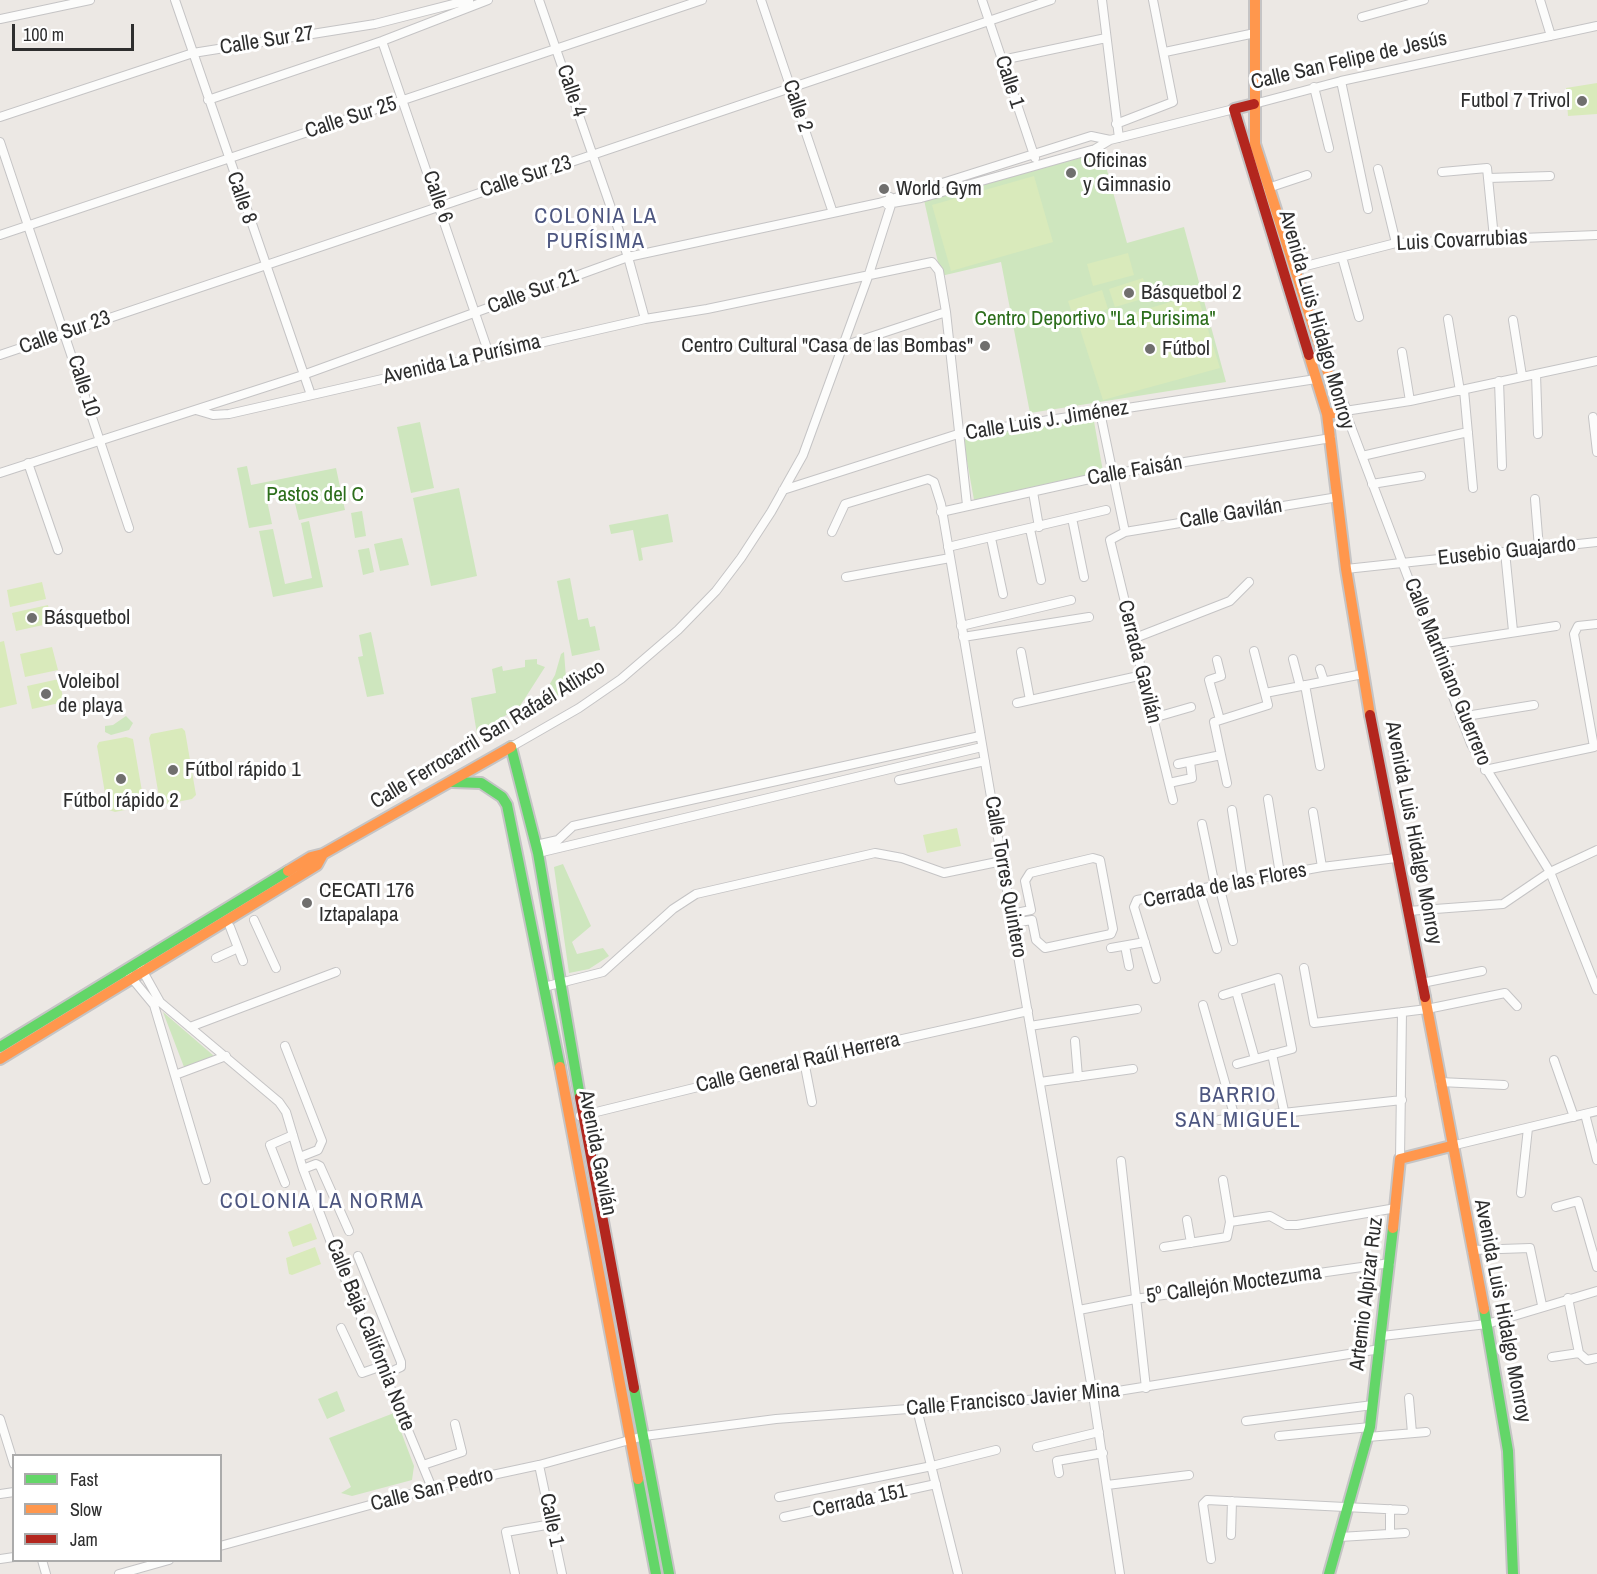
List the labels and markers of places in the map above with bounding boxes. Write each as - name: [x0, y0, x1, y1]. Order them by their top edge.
- place label: Futbol 7 Trivol: [1461, 88, 1570, 114]
- marker: Futbol 7 Trivol: [1575, 94, 1589, 108]
- place label: Oficinas y Gimnasio: [1083, 148, 1171, 198]
- marker: Oficinas y Gimnasio: [1064, 166, 1078, 180]
- place label: World Gym: [896, 176, 982, 202]
- marker: World Gym: [877, 182, 891, 196]
- place label: Básquetbol 2: [1141, 280, 1242, 306]
- marker: Básquetbol 2: [1122, 286, 1136, 300]
- place label: Centro Cultural "Casa de las Bombas": [681, 333, 973, 359]
- place label: Fútbol: [1162, 336, 1210, 362]
- marker: Centro Cultural "Casa de las Bombas": [978, 339, 992, 353]
- marker: Fútbol: [1143, 342, 1157, 356]
- place label: Básquetbol: [44, 605, 130, 631]
- marker: Básquetbol: [25, 611, 39, 625]
- place label: Voleibol de playa: [58, 669, 123, 719]
- marker: Voleibol de playa: [39, 687, 53, 701]
- place label: Fútbol rápido 1: [185, 757, 301, 783]
- marker: Fútbol rápido 1: [166, 763, 180, 777]
- marker: Fútbol rápido 2: [114, 772, 128, 786]
- place label: Fútbol rápido 2: [63, 788, 179, 814]
- place label: CECATI 176 Iztapalapa: [319, 878, 414, 928]
- marker: CECATI 176 Iztapalapa: [300, 896, 314, 910]

